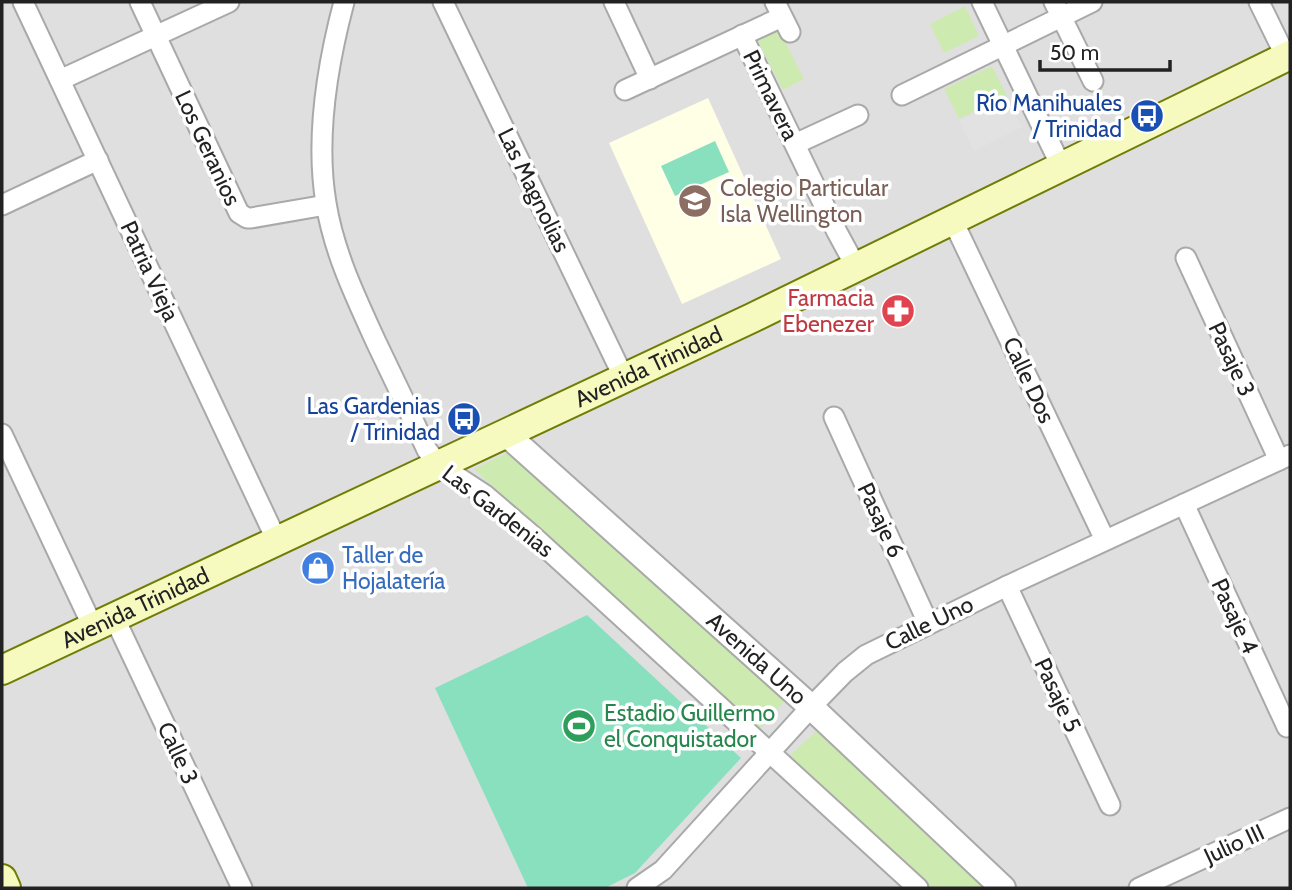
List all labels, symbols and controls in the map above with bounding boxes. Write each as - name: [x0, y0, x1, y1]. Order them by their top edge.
- scale bar: [1040, 28, 1170, 72]
- text: 50 m: [1050, 40, 1099, 65]
- street label: Primavera: [737, 45, 805, 145]
- street label: Los Geranios: [169, 86, 247, 210]
- place label: Río Manihuales / Trinidad: [976, 89, 1122, 143]
- bus stop icon: Río Manihuales / Trinidad: [1128, 97, 1166, 135]
- street label: Las Magnolias: [492, 123, 576, 257]
- place label: Colegio Particular Isla Wellington: [720, 174, 889, 228]
- school or university icon: Colegio Particular Isla Wellington: [676, 182, 714, 220]
- street label: Patria Vieja: [115, 216, 185, 326]
- place label: Farmacia Ebenezer: [782, 284, 875, 338]
- pharmacy icon: Farmacia Ebenezer: [879, 292, 917, 330]
- street label: Pasaje 3: [1203, 317, 1261, 401]
- street label: Avenida Trinidad: [570, 320, 727, 413]
- street label: Calle Dos: [997, 333, 1061, 427]
- place label: Las Gardenias / Trinidad: [306, 392, 440, 446]
- bus stop icon: Las Gardenias / Trinidad: [445, 400, 483, 438]
- street label: Las Gardenias: [437, 459, 559, 563]
- street label: Pasaje 6: [852, 478, 910, 562]
- place label: Taller de Hojalatería: [342, 541, 445, 595]
- shop icon: Taller de Hojalatería: [299, 549, 337, 587]
- street label: Avenida Trinidad: [57, 561, 213, 654]
- street label: Pasaje 4: [1205, 574, 1265, 658]
- street label: Calle Uno: [880, 590, 978, 656]
- street label: Avenida Uno: [701, 606, 813, 711]
- street label: Pasaje 5: [1029, 653, 1087, 737]
- place label: Estadio Guillermo el Conquistador: [604, 699, 775, 753]
- sports icon: Estadio Guillermo el Conquistador: [560, 707, 598, 745]
- street label: Calle 3: [152, 717, 204, 789]
- street label: Julio III: [1198, 818, 1269, 871]

